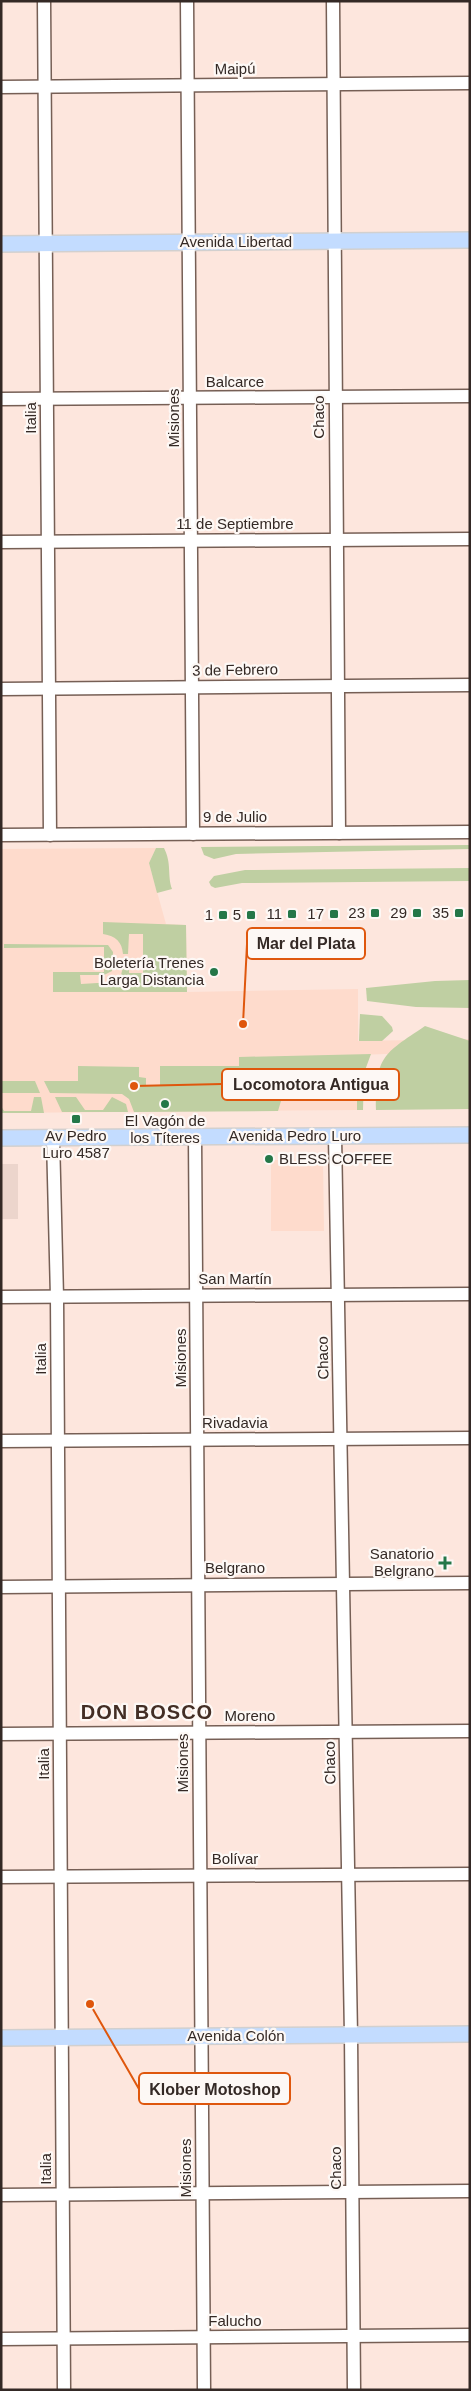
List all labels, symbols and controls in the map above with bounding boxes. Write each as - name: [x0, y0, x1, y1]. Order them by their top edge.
- street label: Maipú: [214, 60, 256, 77]
- street label: Avenida Libertad: [180, 233, 292, 250]
- street label: Balcarce: [206, 373, 264, 390]
- street label: Misiones: [165, 388, 182, 448]
- street label: Chaco: [310, 395, 327, 439]
- street label: Italia: [22, 402, 39, 434]
- street label: 11 de Septiembre: [176, 515, 294, 532]
- street label: 3 de Febrero: [192, 660, 278, 679]
- street label: 9 de Julio: [203, 808, 267, 825]
- place label: 23: [348, 904, 365, 921]
- place label: 29: [390, 904, 407, 921]
- place label: 35: [432, 904, 449, 921]
- place label: 11: [266, 905, 282, 922]
- place label: 17: [307, 905, 324, 922]
- place label: 1: [205, 906, 213, 923]
- place label: 5: [233, 906, 241, 923]
- marker: 23: [369, 907, 381, 919]
- marker: 29: [411, 907, 423, 919]
- marker: 35: [453, 907, 465, 919]
- marker: 11: [286, 908, 298, 920]
- marker: 17: [328, 908, 340, 920]
- marker: 1: [217, 909, 229, 921]
- marker: 5: [245, 909, 257, 921]
- callout: Mar del Plata: [247, 928, 365, 959]
- text: Mar del Plata: [257, 935, 355, 952]
- place label: Boletería Trenes Larga Distancia: [94, 954, 205, 988]
- marker: Boletería Trenes Larga Distancia: [208, 966, 220, 978]
- callout: Locomotora Antigua: [222, 1069, 399, 1100]
- text: Locomotora Antigua: [233, 1076, 389, 1093]
- marker: El Vagón de los Títeres: [159, 1098, 171, 1110]
- place label: El Vagón de los Títeres: [125, 1112, 205, 1146]
- marker: Av Pedro Luro 4587: [70, 1113, 82, 1125]
- place label: Av Pedro Luro 4587: [42, 1127, 110, 1161]
- street label: Avenida Pedro Luro: [229, 1127, 361, 1144]
- place label: BLESS COFFEE: [279, 1150, 392, 1167]
- marker: BLESS COFFEE: [263, 1153, 275, 1165]
- street label: San Martín: [198, 1270, 272, 1287]
- street label: Misiones: [172, 1328, 189, 1388]
- street label: Chaco: [314, 1336, 331, 1380]
- street label: Italia: [32, 1343, 49, 1375]
- street label: Rivadavia: [202, 1414, 269, 1431]
- place label: Sanatorio Belgrano: [370, 1545, 434, 1579]
- marker: Sanatorio Belgrano: [438, 1556, 452, 1570]
- street label: Belgrano: [205, 1559, 265, 1576]
- district label: DON BOSCO: [81, 1701, 213, 1723]
- street label: Moreno: [225, 1707, 275, 1724]
- street label: Misiones: [174, 1733, 191, 1793]
- street label: Chaco: [321, 1741, 338, 1785]
- street label: Italia: [35, 1748, 52, 1780]
- street label: Bolívar: [212, 1850, 258, 1867]
- street label: Avenida Colón: [187, 2027, 285, 2044]
- callout: Klober Motoshop: [139, 2073, 290, 2104]
- text: Klober Motoshop: [149, 2081, 281, 2098]
- street label: Misiones: [177, 2138, 194, 2198]
- street label: Chaco: [327, 2146, 344, 2190]
- street label: Italia: [37, 2153, 54, 2185]
- street label: Falucho: [208, 2312, 262, 2329]

